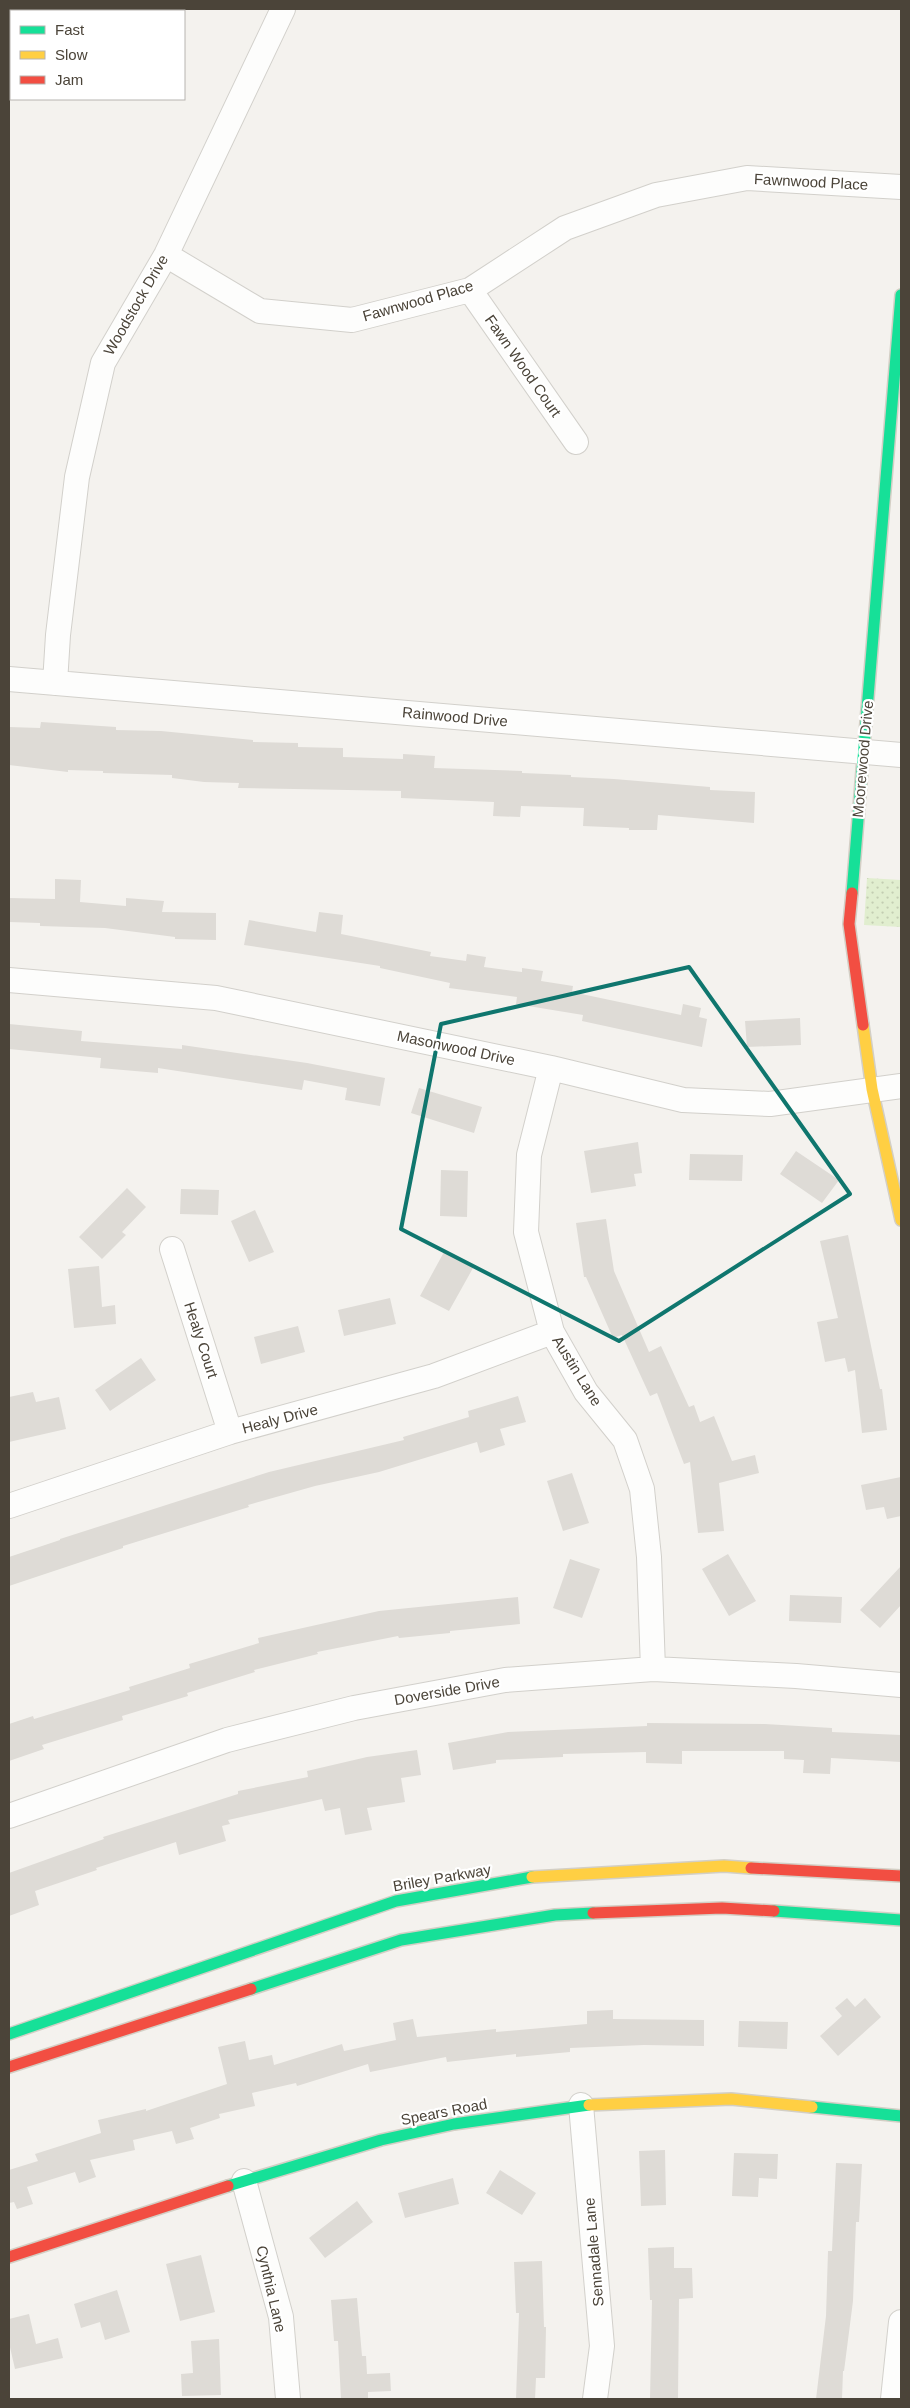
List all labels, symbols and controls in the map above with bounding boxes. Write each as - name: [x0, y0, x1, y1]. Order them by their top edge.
- legend: [10, 10, 185, 100]
- text: Fast: [55, 21, 85, 38]
- text: Slow: [55, 46, 88, 63]
- text: Jam: [55, 71, 83, 88]
- street label: Fawnwood Place: [754, 170, 869, 193]
- street label: Woodstock Drive: [100, 252, 171, 358]
- street label: Fawnwood Place: [361, 277, 475, 324]
- street label: Fawn Wood Court: [482, 311, 565, 421]
- street label: Moorewood Drive: [849, 700, 876, 818]
- street label: Rainwood Drive: [402, 703, 509, 730]
- street label: Masonwood Drive: [396, 1027, 517, 1068]
- street label: Healy Court: [181, 1300, 222, 1381]
- street label: Austin Lane: [549, 1333, 606, 1409]
- street label: Healy Drive: [240, 1400, 320, 1437]
- street label: Doverside Drive: [393, 1673, 501, 1708]
- street label: Briley Parkway: [392, 1860, 493, 1894]
- street label: Spears Road: [399, 2095, 489, 2128]
- street label: Sennadale Lane: [580, 2197, 607, 2307]
- street label: Cynthia Lane: [253, 2244, 290, 2334]

